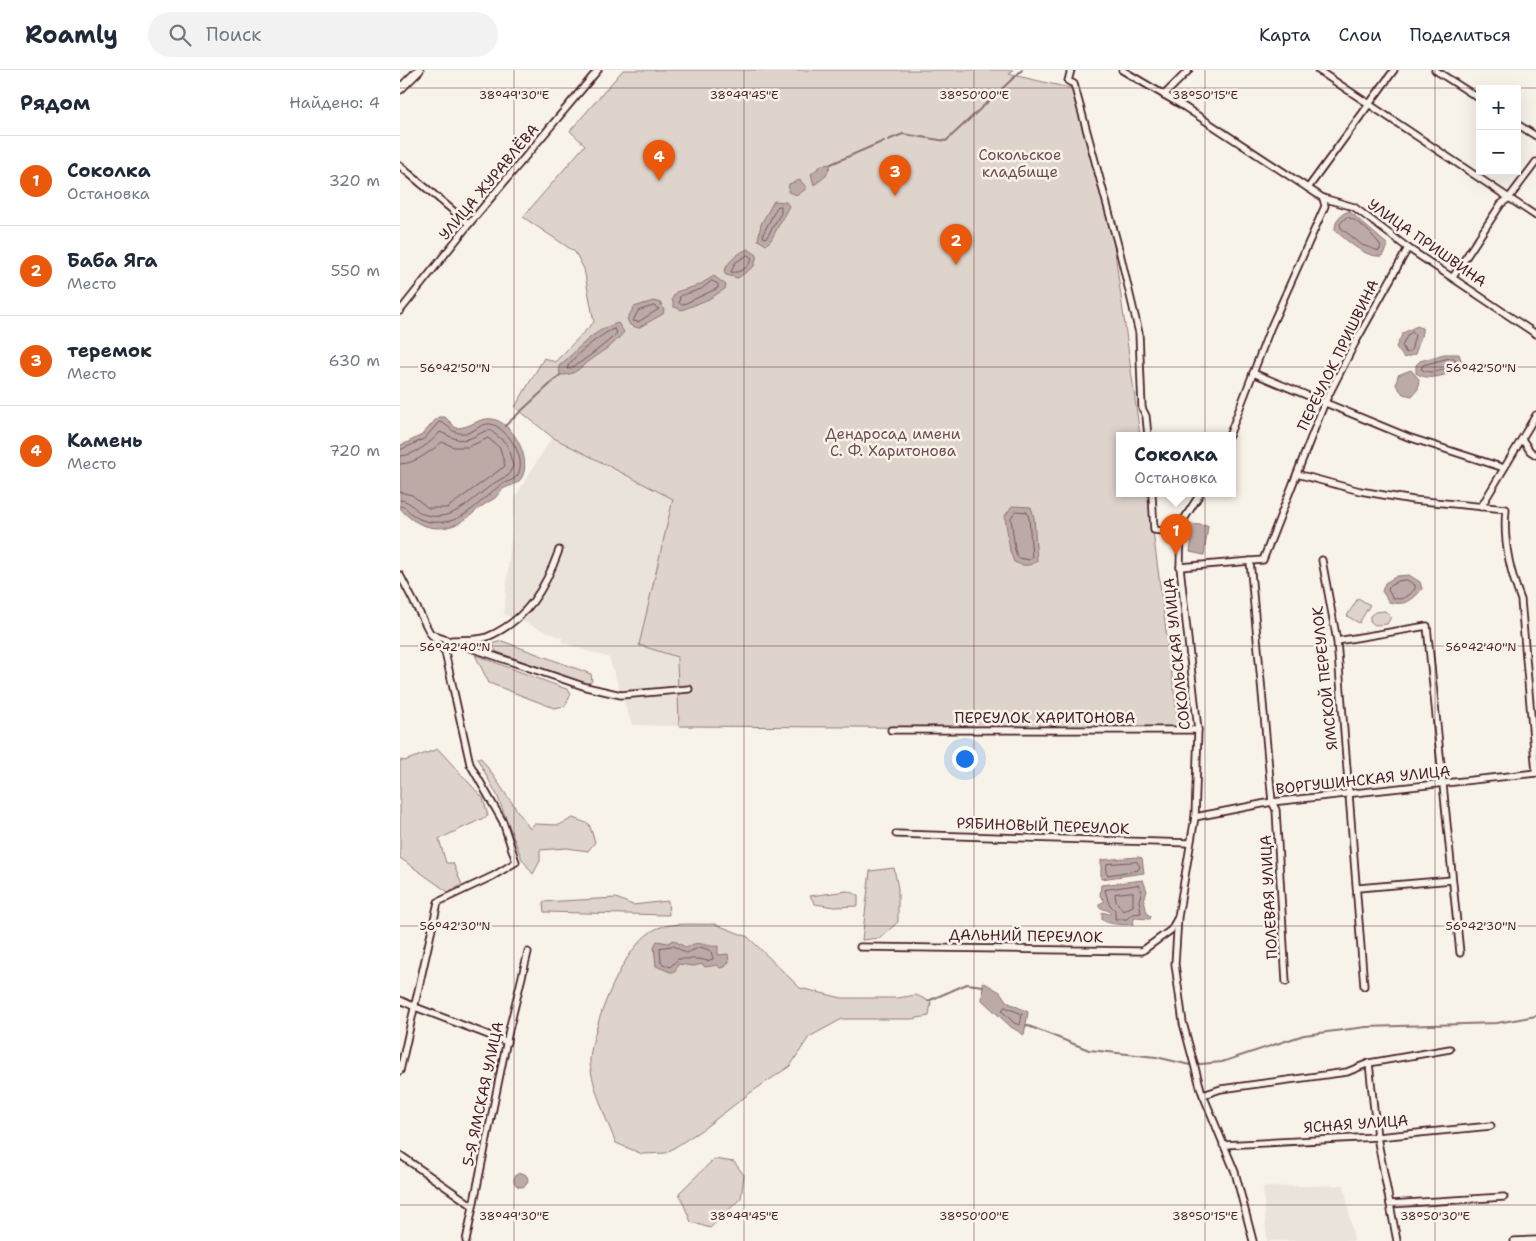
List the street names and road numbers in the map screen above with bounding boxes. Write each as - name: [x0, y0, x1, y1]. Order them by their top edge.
- street label: УЛИЦА ЖУРАВЛЁВА: [435, 120, 543, 244]
- street label: УЛИЦА ПРИШВИНА: [1364, 194, 1490, 292]
- street label: ПЕРЕУЛОК ПРИШВИНА: [1293, 276, 1383, 434]
- street label: СОКОЛЬСКАЯ УЛИЦА: [1159, 577, 1195, 731]
- street label: ЯМСКОЙ ПЕРЕУЛОК: [1306, 605, 1343, 751]
- street label: ПЕРЕУЛОК ХАРИТОНОВА: [955, 708, 1136, 728]
- street label: ВОРГУШИНСКАЯ УЛИЦА: [1275, 761, 1451, 799]
- street label: РЯБИНОВЫЙ ПЕРЕУЛОК: [956, 812, 1130, 839]
- street label: ПОЛЕВАЯ УЛИЦА: [1256, 834, 1282, 960]
- street label: ДАЛЬНИЙ ПЕРЕУЛОК: [949, 924, 1104, 947]
- street label: 5-Я ЯМСКАЯ УЛИЦА: [458, 1020, 508, 1168]
- street label: ЯСНАЯ УЛИЦА: [1303, 1110, 1409, 1138]

